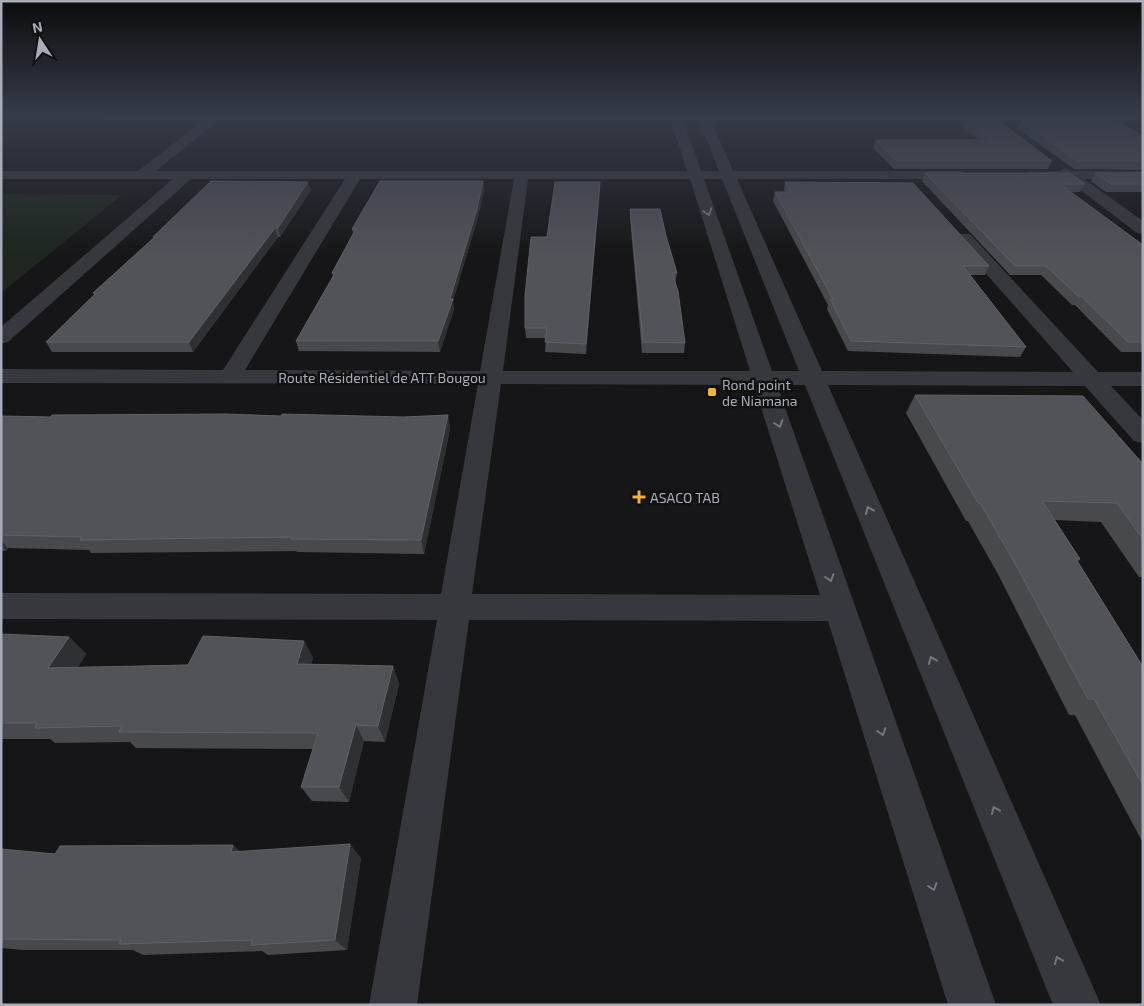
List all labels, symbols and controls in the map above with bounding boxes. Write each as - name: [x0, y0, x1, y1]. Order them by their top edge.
- north arrow: [15, 15, 65, 65]
- text: N: [30, 17, 44, 36]
- one-way arrow: [703, 207, 713, 215]
- street label: Route Résidentiel de ATT Bougou: [278, 369, 486, 386]
- place label: Rond point de Niamana: [722, 376, 797, 409]
- marker: Rond point de Niamana: [706, 386, 718, 398]
- one-way arrow: [773, 419, 783, 428]
- place label: ASACO TAB: [650, 489, 720, 506]
- marker: ASACO TAB: [632, 490, 646, 504]
- one-way arrow: [865, 507, 875, 515]
- one-way arrow: [824, 573, 834, 582]
- one-way arrow: [928, 656, 939, 665]
- one-way arrow: [876, 728, 886, 736]
- one-way arrow: [991, 806, 1002, 815]
- one-way arrow: [927, 882, 937, 890]
- one-way arrow: [1054, 956, 1065, 965]

